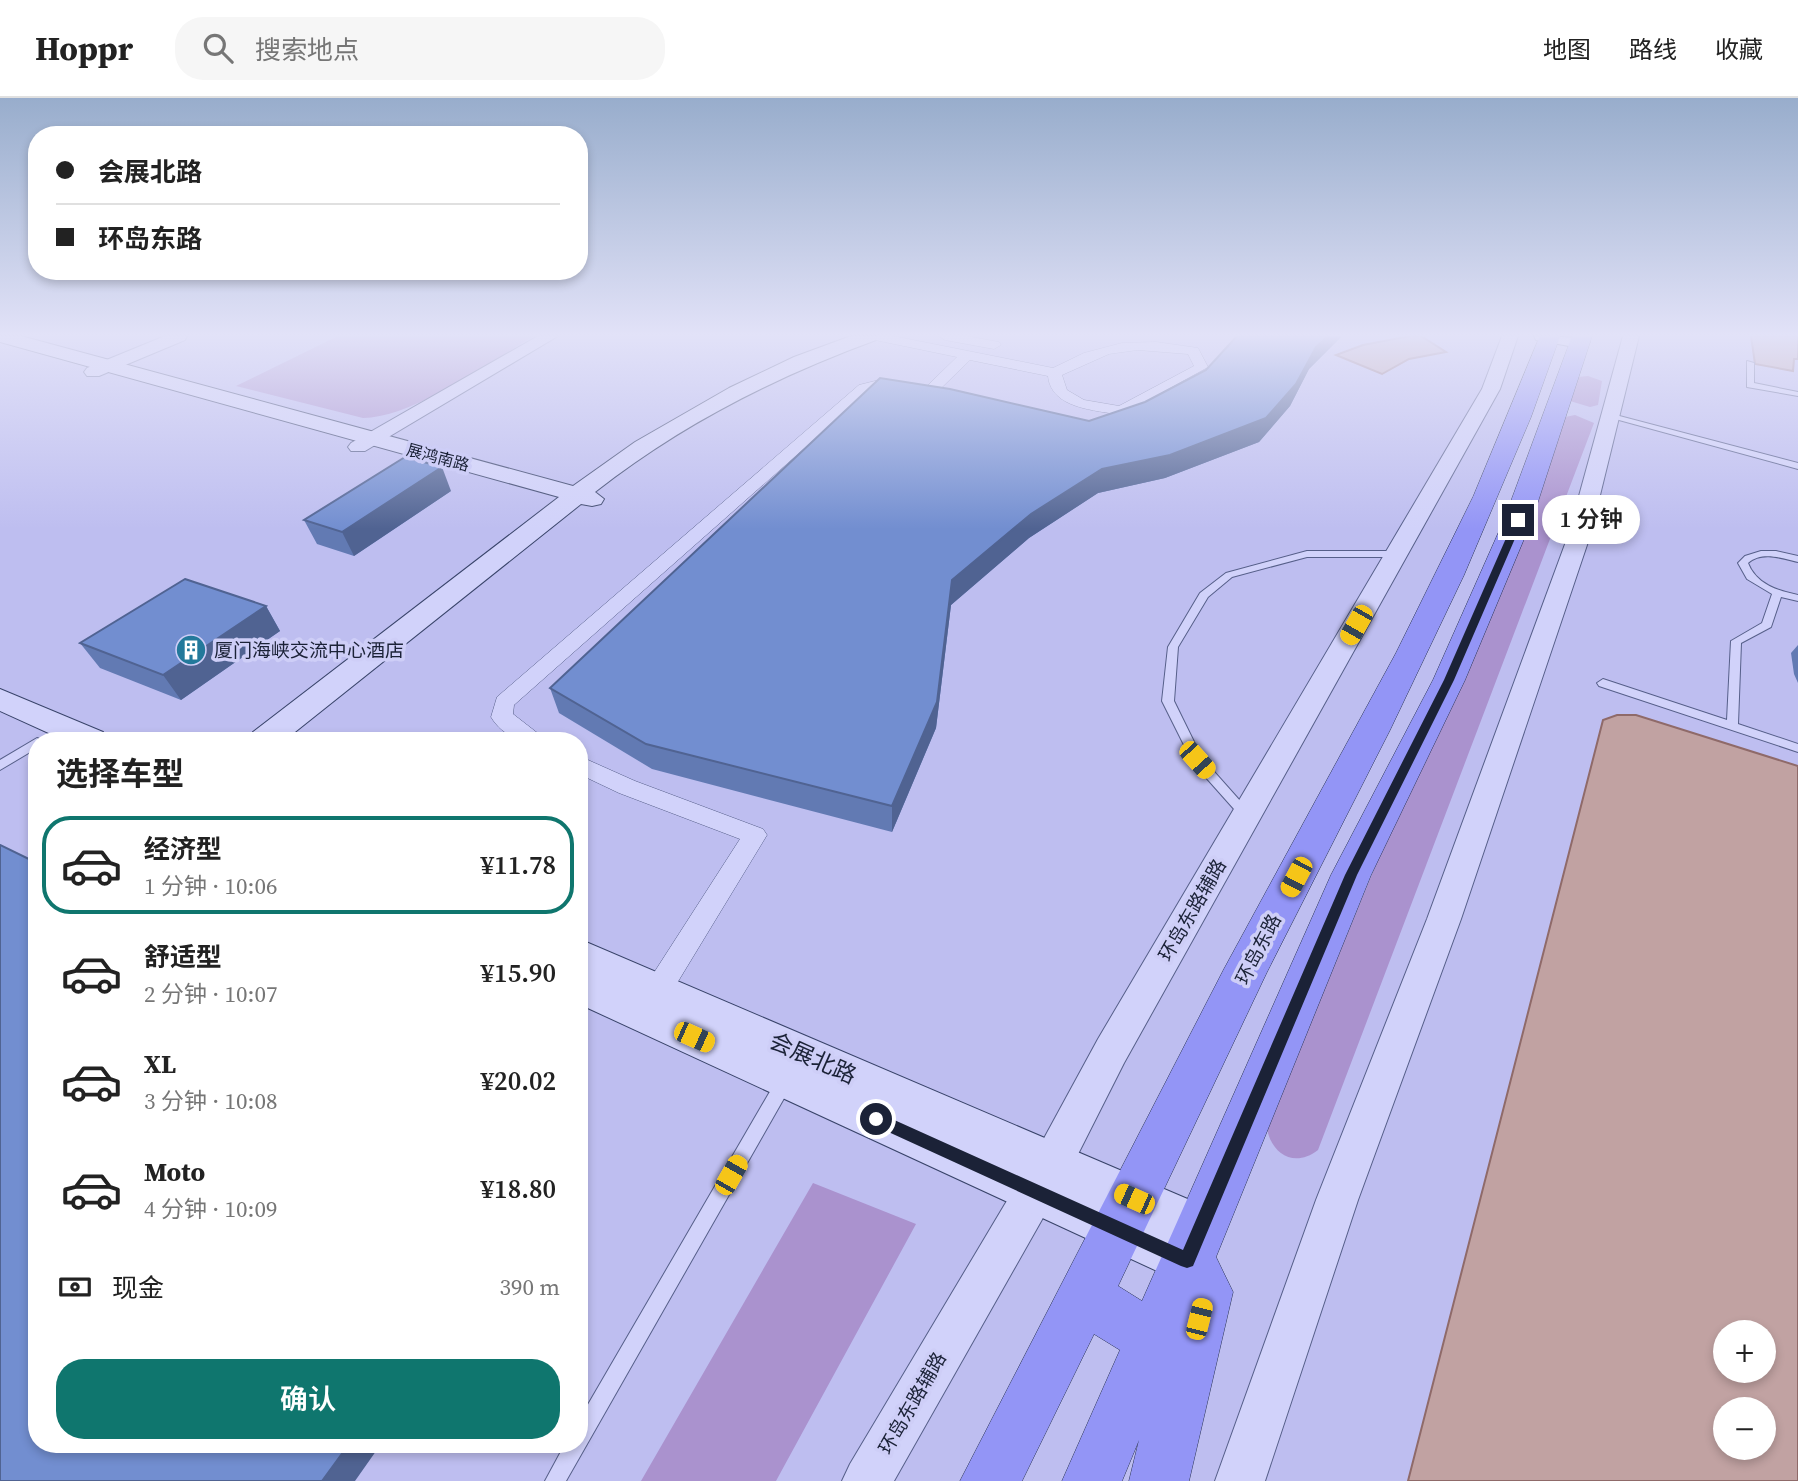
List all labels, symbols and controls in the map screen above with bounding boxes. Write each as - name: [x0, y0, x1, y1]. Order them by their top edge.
- search box: [175, 17, 665, 80]
- text: Hoppr: [35, 26, 133, 71]
- icon: search: [199, 29, 237, 67]
- text: 搜索地点: [255, 32, 359, 68]
- text: 地图: [1543, 33, 1591, 66]
- text: 路线: [1629, 33, 1677, 66]
- text: 收藏: [1715, 33, 1763, 66]
- text: 会展北路: [98, 154, 202, 190]
- text: 环岛东路: [98, 221, 202, 257]
- street label: 展鸿南路: [404, 438, 472, 476]
- callout: 1 分钟: [1542, 496, 1640, 544]
- text: 1 分钟: [1559, 503, 1623, 535]
- route end: [1502, 504, 1534, 536]
- car: [1337, 602, 1376, 648]
- building icon: 厦门海峡交流中心酒店: [174, 633, 208, 667]
- place label: 厦门海峡交流中心酒店: [214, 637, 404, 663]
- car: [1176, 737, 1219, 783]
- text: 选择车型: [56, 752, 184, 796]
- text: 经济型: [144, 831, 222, 867]
- icon: car: [60, 834, 123, 897]
- text: ¥11.78: [481, 847, 556, 883]
- street label: 环岛东路辅路: [1152, 854, 1232, 966]
- car: [1277, 854, 1316, 900]
- text: 1 分钟 · 10:06: [144, 870, 277, 902]
- street label: 环岛东路: [1229, 909, 1287, 989]
- text: 舒适型: [144, 939, 222, 975]
- icon: car: [60, 942, 123, 1005]
- text: ¥15.90: [481, 955, 556, 991]
- text: 2 分钟 · 10:07: [144, 978, 277, 1010]
- car: [671, 1019, 718, 1055]
- street label: 会展北路: [764, 1025, 862, 1091]
- text: XL: [144, 1046, 176, 1082]
- icon: car: [60, 1050, 123, 1113]
- text: ¥20.02: [481, 1063, 556, 1099]
- text: 3 分钟 · 10:08: [144, 1085, 277, 1117]
- route start: [860, 1103, 892, 1135]
- car: [712, 1152, 751, 1198]
- text: Moto: [144, 1154, 205, 1190]
- icon: car: [60, 1158, 123, 1221]
- text: ¥18.80: [481, 1171, 556, 1207]
- car: [1111, 1181, 1158, 1217]
- text: 4 分钟 · 10:09: [144, 1193, 277, 1225]
- icon: cash: [56, 1268, 94, 1306]
- text: 现金: [112, 1270, 164, 1306]
- text: 390 m: [499, 1271, 560, 1303]
- car: [1184, 1296, 1215, 1342]
- map controls: [1713, 1320, 1776, 1460]
- button: +: [1713, 1320, 1776, 1383]
- street label: 环岛东路辅路: [872, 1347, 952, 1459]
- button: 确认: [56, 1359, 560, 1439]
- button: −: [1713, 1397, 1776, 1460]

